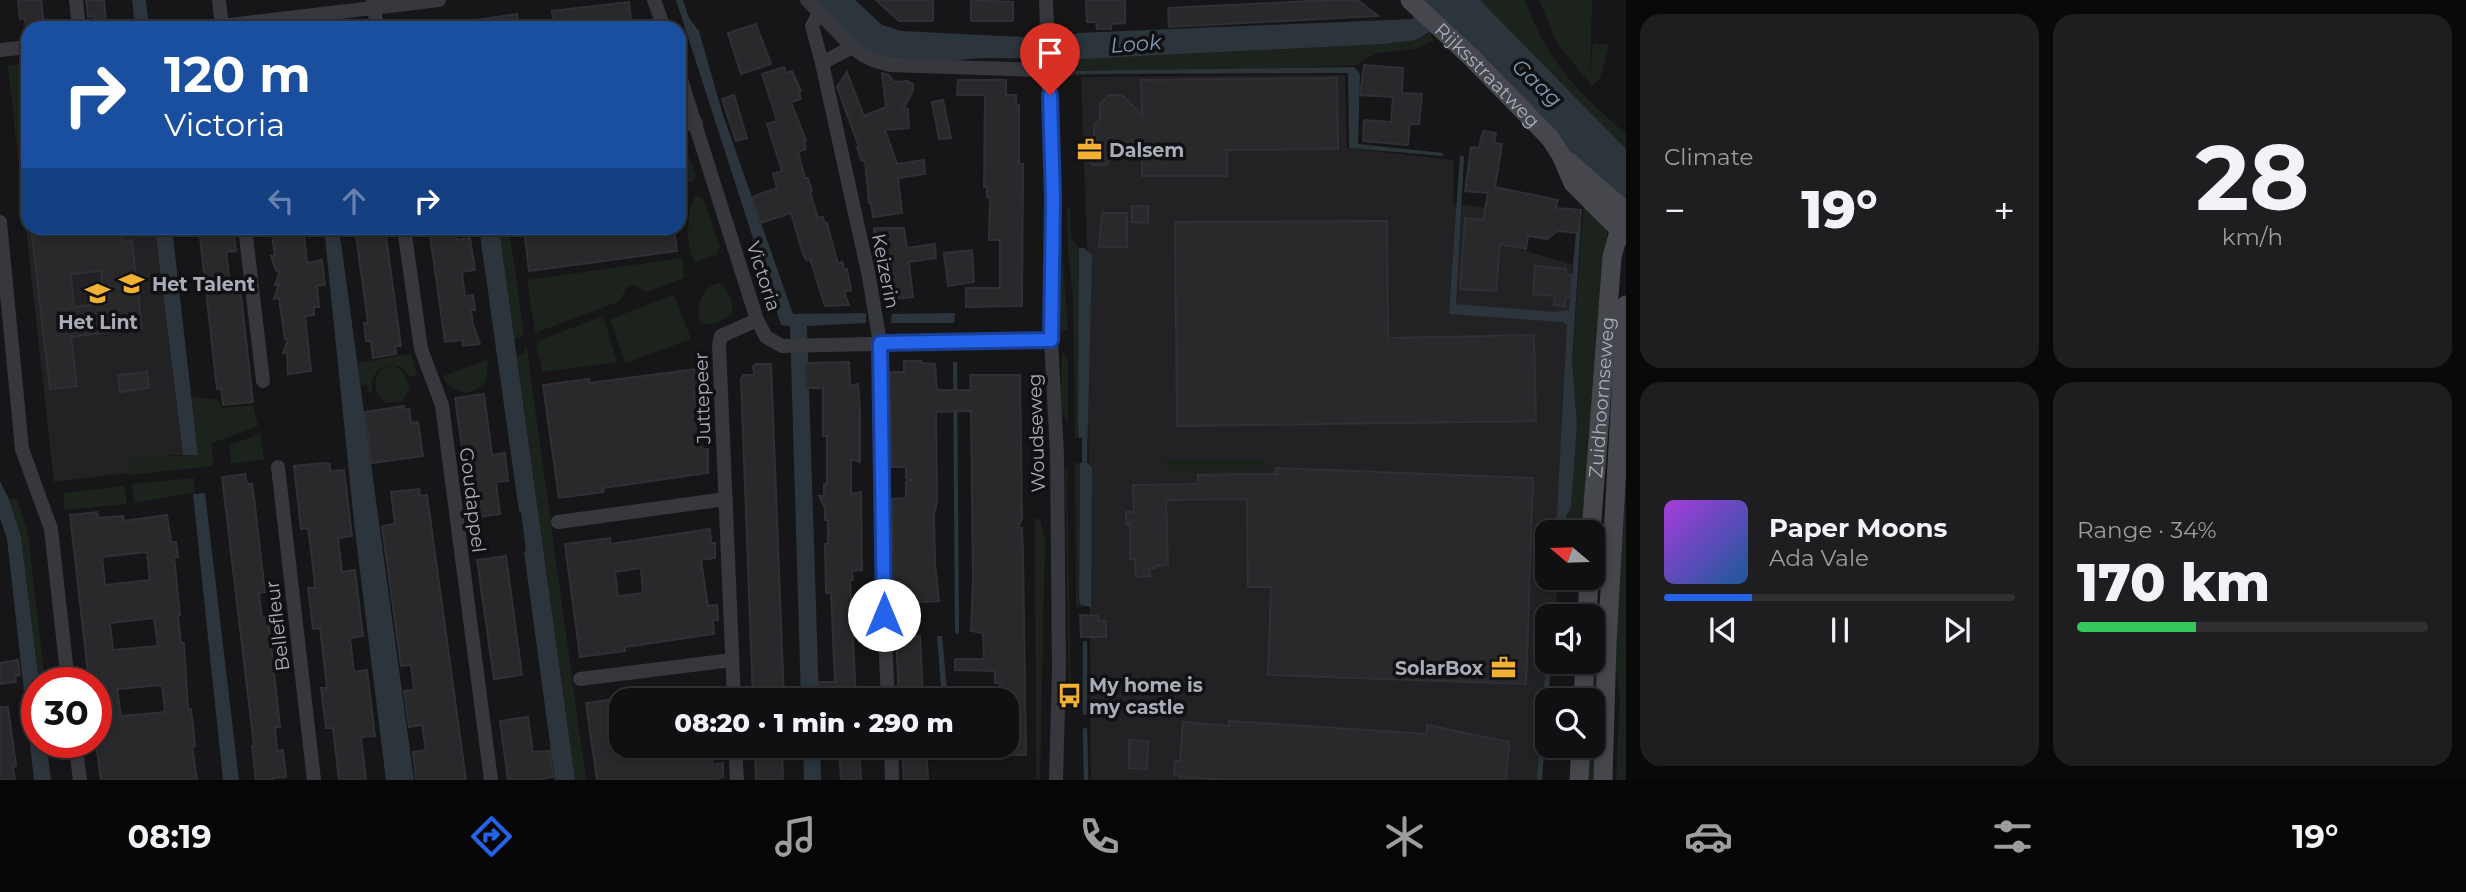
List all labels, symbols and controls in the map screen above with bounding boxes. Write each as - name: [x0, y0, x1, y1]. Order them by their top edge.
- street label: Rijksstraatweg: [1430, 18, 1545, 133]
- pin: [1020, 23, 1080, 95]
- water label: Look: [1110, 29, 1164, 58]
- icon: arrive: [1031, 34, 1069, 72]
- text: 120 m: [164, 45, 311, 104]
- icon: right: [49, 49, 140, 140]
- water label: Gaag: [1507, 53, 1567, 112]
- text: Victoria: [164, 105, 285, 144]
- text: 28: [2196, 122, 2309, 233]
- office icon: Dalsem: [1075, 136, 1103, 164]
- place label: Dalsem: [1109, 139, 1184, 162]
- text: Climate: [1664, 143, 1753, 171]
- text: 19°: [1801, 178, 1878, 241]
- icon: left: [262, 182, 300, 220]
- icon: ahead: [335, 182, 373, 220]
- icon: right: [408, 182, 446, 220]
- text: −: [1664, 187, 1686, 234]
- text: +: [1993, 187, 2015, 234]
- text: km/h: [2222, 223, 2283, 251]
- street label: Keizerin: [867, 232, 904, 311]
- street label: Victoria: [741, 238, 786, 314]
- school or university icon: Het Talent: [118, 270, 146, 298]
- place label: Het Talent: [152, 273, 255, 296]
- school or university icon: Het Lint: [84, 280, 112, 308]
- place label: Het Lint: [58, 311, 138, 334]
- street label: Zuidhoornseweg: [1584, 316, 1619, 479]
- street label: Juttepeer: [689, 352, 716, 445]
- street label: Woudseweg: [1023, 373, 1050, 493]
- street label: Goudappel: [455, 446, 490, 554]
- text: Paper Moons: [1769, 512, 1947, 544]
- text: Range · 34%: [2077, 516, 2217, 544]
- north arrow: [1535, 520, 1605, 590]
- map controls: [1535, 520, 1605, 758]
- text: Ada Vale: [1769, 544, 1869, 572]
- text: 170 km: [2077, 551, 2270, 614]
- position arrow: [847, 578, 921, 652]
- street label: Bellefleur: [261, 579, 294, 672]
- button: sound: [1535, 604, 1605, 674]
- icon: previous: [1704, 611, 1742, 649]
- icon: pause: [1821, 611, 1859, 649]
- icon: next: [1938, 611, 1976, 649]
- office icon: SolarBox: [1489, 654, 1517, 682]
- place label: SolarBox: [1395, 657, 1484, 680]
- speed limit sign: 30: [21, 667, 112, 758]
- place label: My home is my castle: [1089, 674, 1203, 719]
- bus stop icon: My home is my castle: [1055, 682, 1083, 710]
- button: search: [1535, 688, 1605, 758]
- text: 08:20 · 1 min · 290 m: [674, 707, 954, 739]
- icon: directions: [467, 812, 516, 861]
- icon: music: [771, 812, 820, 861]
- icon: phone: [1075, 812, 1124, 861]
- icon: climate: [1380, 812, 1429, 861]
- icon: car: [1684, 812, 1733, 861]
- icon: filters: [1988, 812, 2037, 861]
- text: 08:19: [128, 817, 212, 856]
- text: 19°: [2292, 817, 2338, 856]

